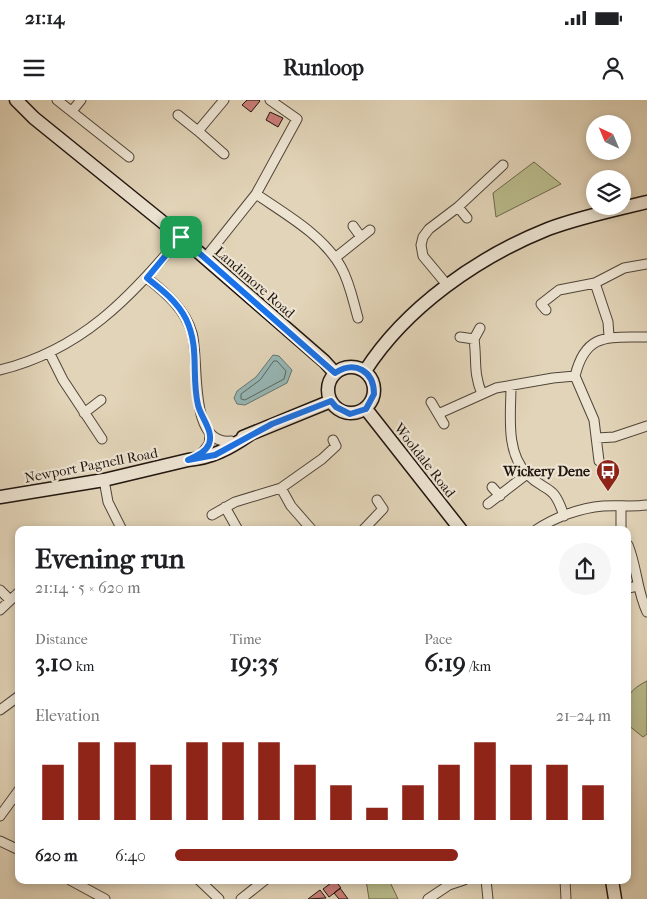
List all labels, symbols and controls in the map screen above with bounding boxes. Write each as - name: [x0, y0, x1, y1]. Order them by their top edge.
- text: 21:14: [25, 7, 64, 29]
- icon: menu: [20, 54, 48, 82]
- icon: person: [599, 54, 627, 82]
- text: Runloop: [283, 55, 364, 81]
- north arrow: [586, 115, 631, 160]
- map controls: [586, 115, 631, 215]
- button: layers: [586, 170, 631, 215]
- pin: [160, 216, 202, 258]
- icon: arrive: [167, 223, 195, 251]
- street label: Landimore Road: [211, 243, 298, 322]
- street label: Wooldale Road: [390, 419, 459, 501]
- street label: Newport Pagnell Road: [23, 444, 160, 487]
- bus stop icon: Wickery Dene: [595, 458, 621, 492]
- place label: Wickery Dene: [502, 463, 590, 480]
- text: Evening run: [35, 542, 185, 575]
- button: share: [559, 543, 611, 595]
- text: 21:14 · 5 × 620 m: [35, 578, 140, 597]
- text: Distance: [35, 631, 88, 648]
- text: Time: [230, 631, 261, 648]
- text: Pace: [424, 631, 452, 648]
- text: 3.10: [35, 648, 73, 677]
- text: 19:35: [230, 648, 279, 677]
- text: 6:19: [424, 648, 466, 677]
- text: km: [73, 658, 95, 675]
- text: /km: [466, 658, 491, 675]
- text: Elevation: [35, 706, 100, 725]
- text: 21–24 m: [556, 706, 611, 725]
- text: 620 m: [35, 846, 77, 865]
- text: 6:40: [115, 846, 146, 865]

